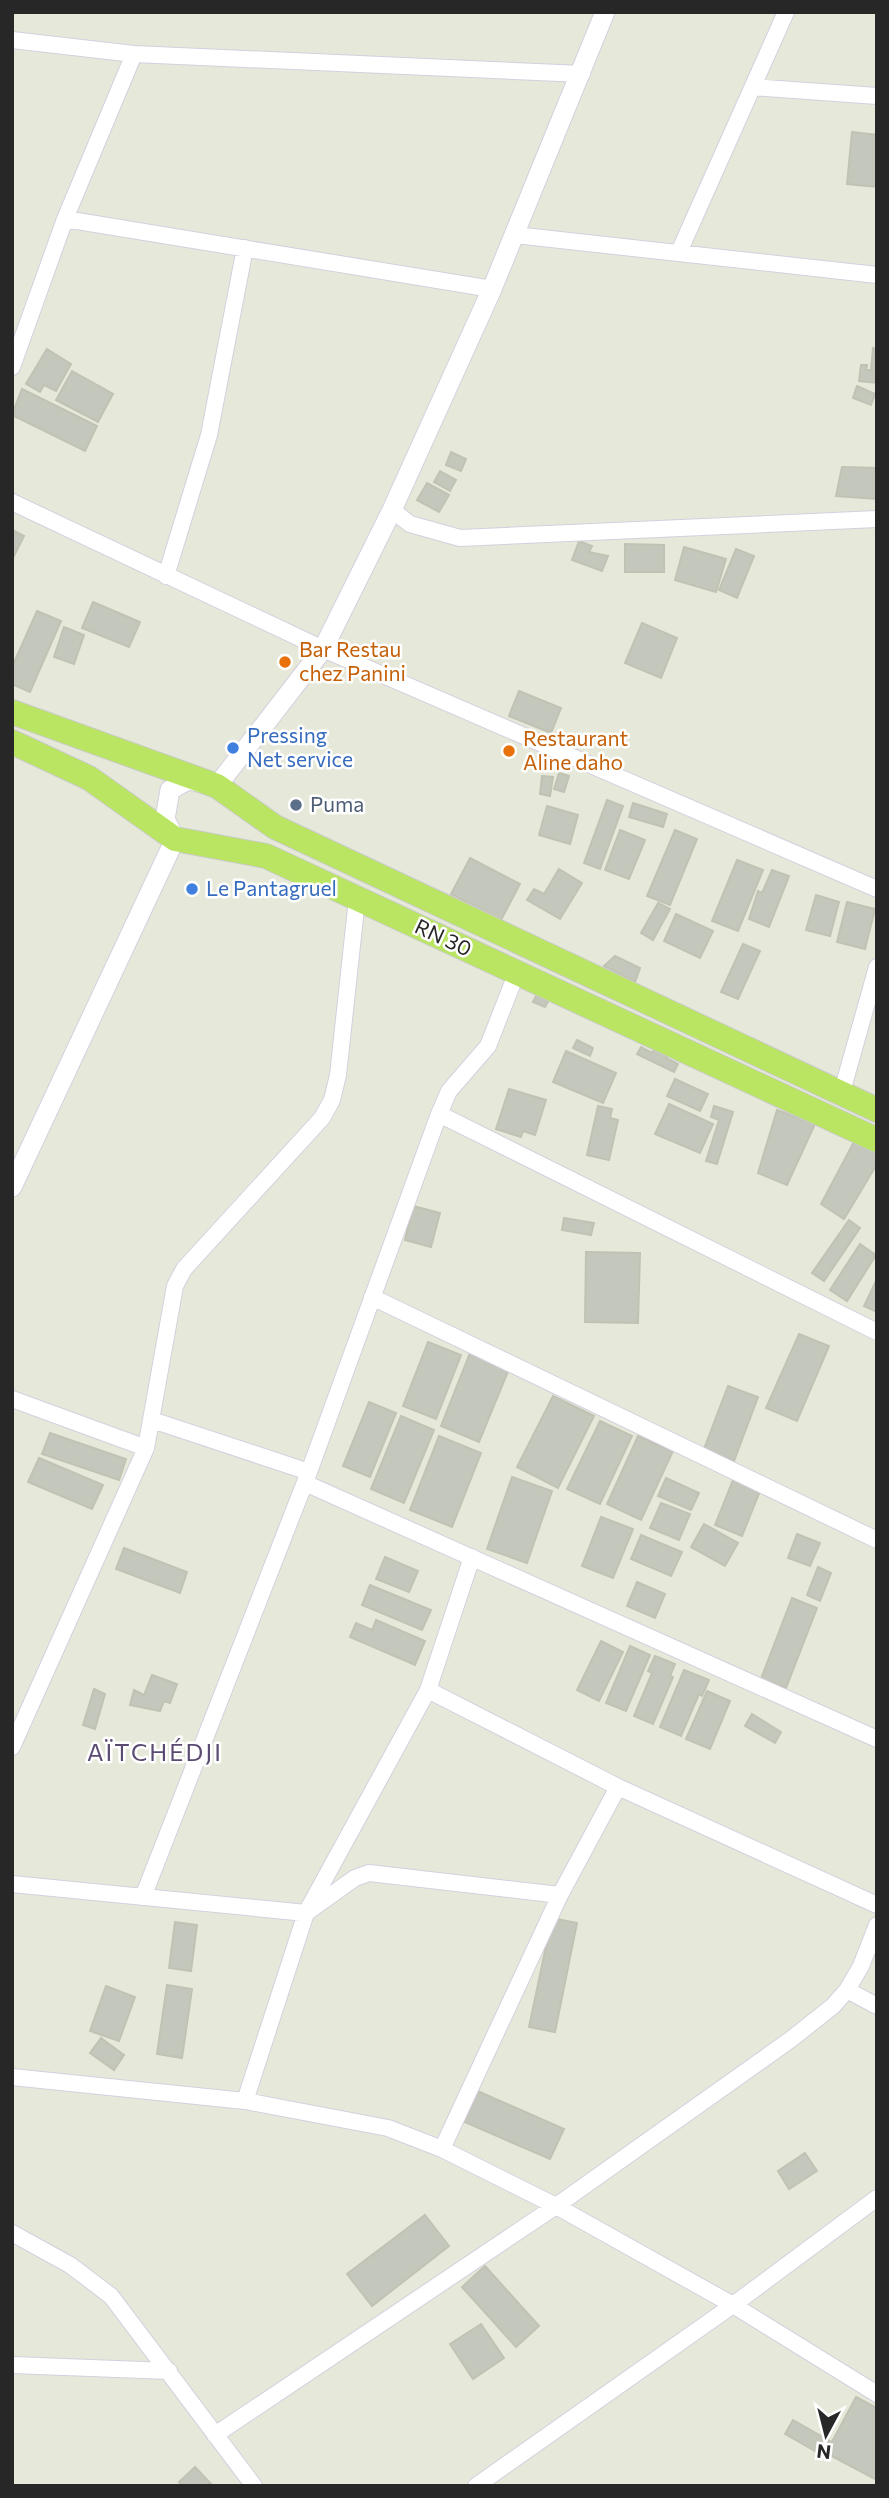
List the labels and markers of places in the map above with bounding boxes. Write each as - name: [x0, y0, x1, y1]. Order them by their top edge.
- place label: Bar Restau chez Panini: [299, 636, 406, 685]
- marker: Bar Restau chez Panini: [277, 654, 293, 670]
- place label: Pressing Net service: [247, 722, 353, 771]
- place label: Restaurant Aline daho: [523, 725, 628, 774]
- marker: Pressing Net service: [225, 740, 241, 756]
- marker: Restaurant Aline daho: [501, 743, 517, 759]
- place label: Puma: [310, 791, 364, 816]
- marker: Puma: [288, 797, 304, 813]
- place label: Le Pantagruel: [206, 875, 337, 900]
- marker: Le Pantagruel: [184, 881, 200, 897]

